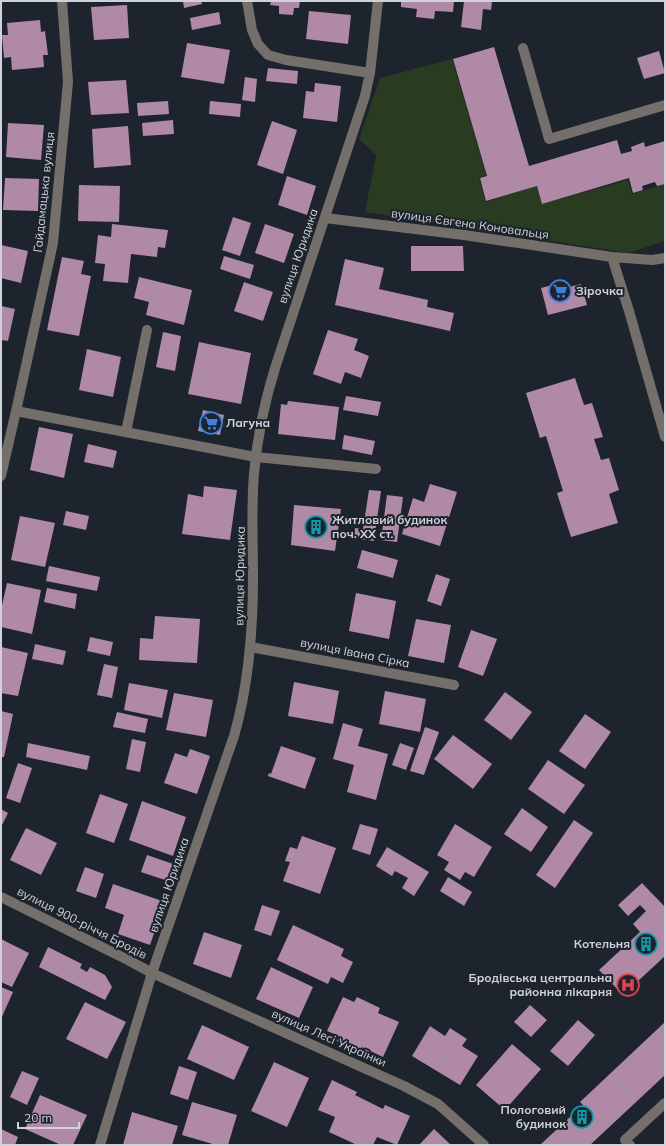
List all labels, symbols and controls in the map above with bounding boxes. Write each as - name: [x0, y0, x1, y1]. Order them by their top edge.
- street label: Гайдамацька вулиця: [30, 131, 57, 253]
- street label: вулиця Євгена Коновальця: [390, 205, 550, 242]
- street label: вулиця Юридика: [274, 206, 321, 305]
- supermarket icon: Зірочка: [547, 278, 573, 304]
- place label: Зірочка: [576, 283, 623, 298]
- supermarket icon: Лагуна: [198, 410, 224, 436]
- place label: Лагуна: [226, 415, 270, 430]
- place label: Житловий будинок поч. XX ст.: [332, 512, 448, 541]
- building icon: Житловий будинок поч. XX ст.: [303, 514, 329, 540]
- street label: вулиця Юридика: [231, 526, 248, 626]
- street label: вулиця Івана Сірка: [299, 635, 411, 670]
- street label: вулиця Юридика: [145, 835, 192, 934]
- street label: вулиця 900-річчя Бродів: [15, 883, 150, 962]
- building icon: Котельня: [633, 931, 659, 957]
- place label: Котельня: [574, 936, 630, 951]
- place label: Бродівська центральна районна лікарня: [468, 970, 612, 999]
- hospital icon: Бродівська центральна районна лікарня: [615, 972, 641, 998]
- street label: вулиця Лесі Українки: [269, 1005, 389, 1070]
- place label: Пологовий будинок: [500, 1102, 566, 1131]
- scale bar: [18, 1104, 79, 1130]
- building icon: Пологовий будинок: [569, 1104, 595, 1130]
- text: 20 m: [24, 1110, 52, 1125]

